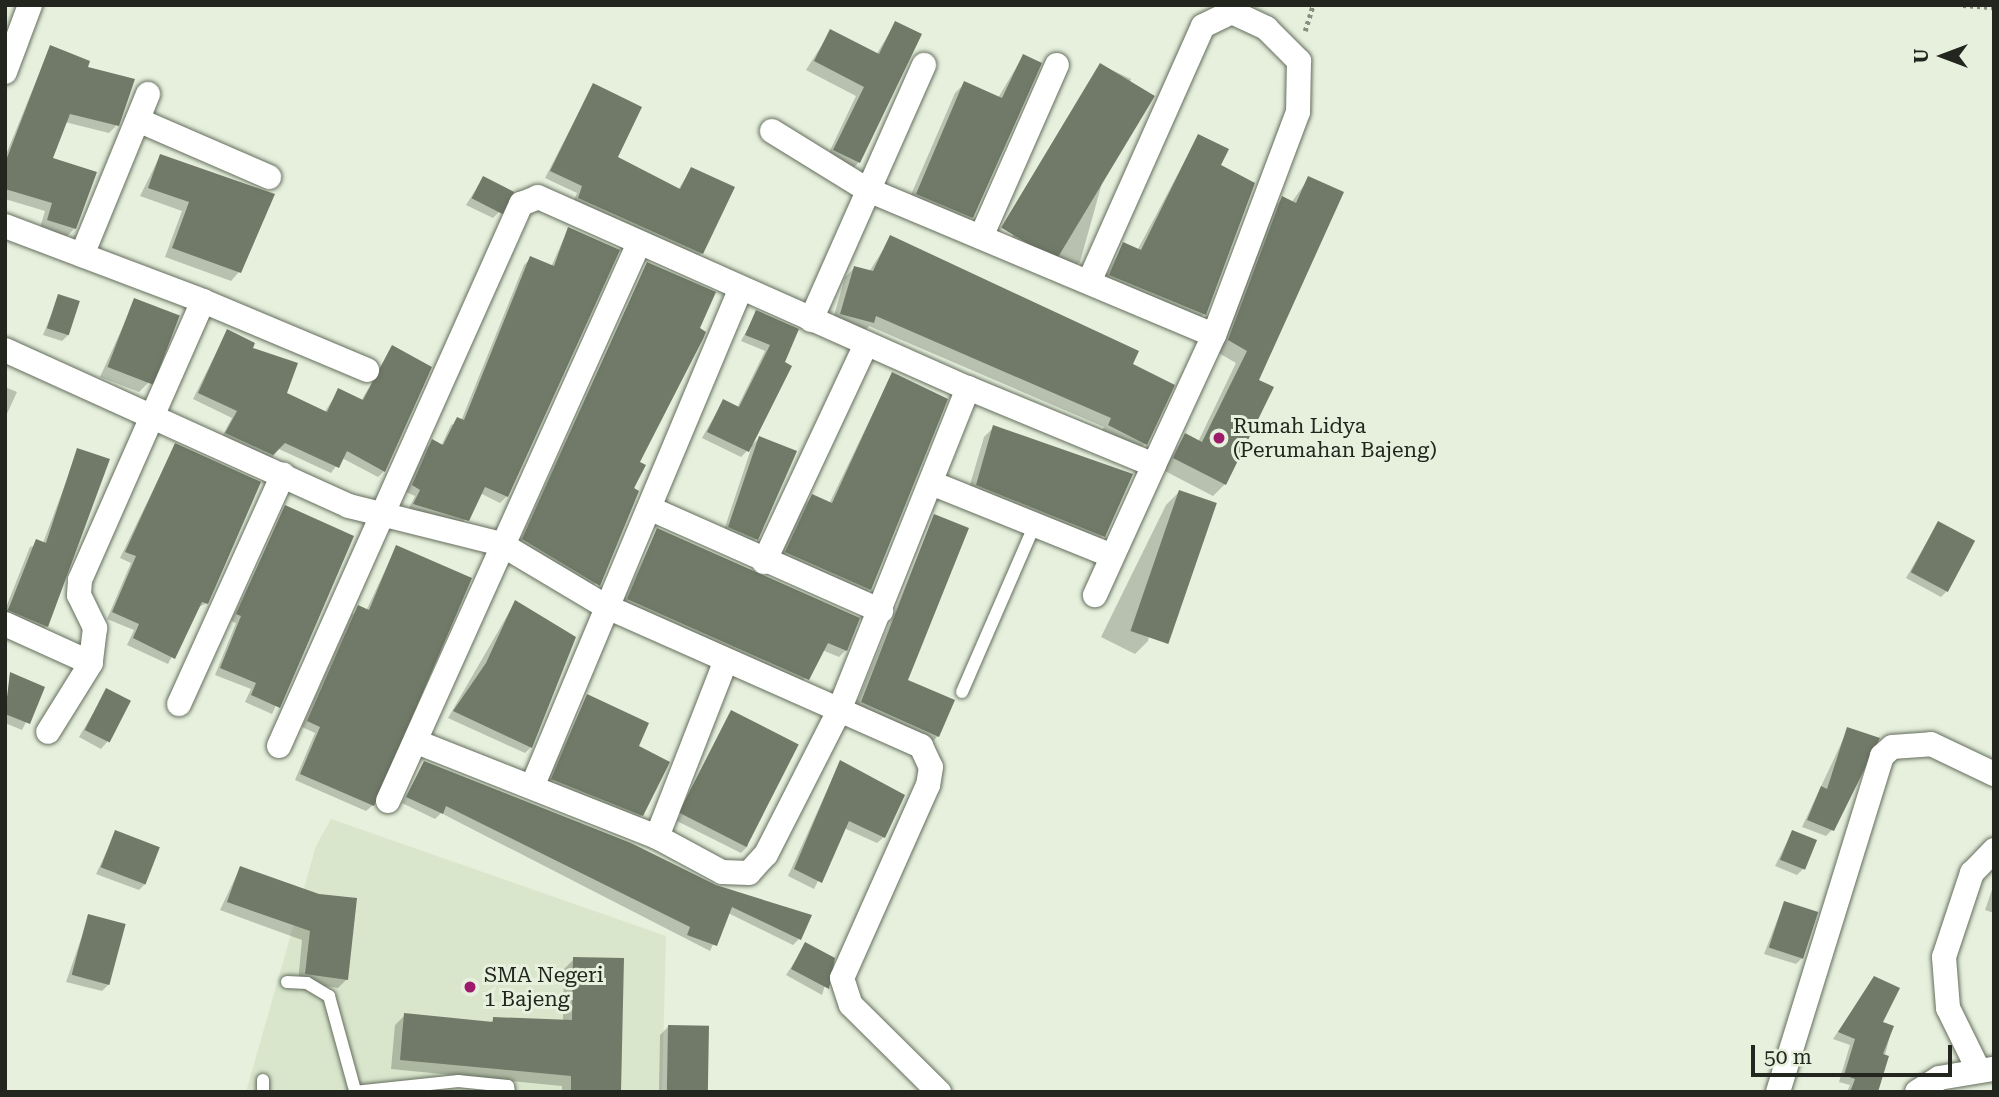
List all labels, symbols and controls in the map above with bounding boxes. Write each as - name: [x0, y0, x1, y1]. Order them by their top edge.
- north arrow: [1908, 21, 1978, 91]
- text: U: [1910, 49, 1933, 63]
- place label: Rumah Lidya (Perumahan Bajeng): [1233, 413, 1437, 463]
- marker: Rumah Lidya (Perumahan Bajeng): [1211, 430, 1227, 446]
- place label: SMA Negeri 1 Bajeng: [484, 962, 603, 1012]
- marker: SMA Negeri 1 Bajeng: [462, 979, 478, 995]
- scale bar: [1754, 1030, 1955, 1074]
- text: 50 m: [1764, 1045, 1812, 1069]

